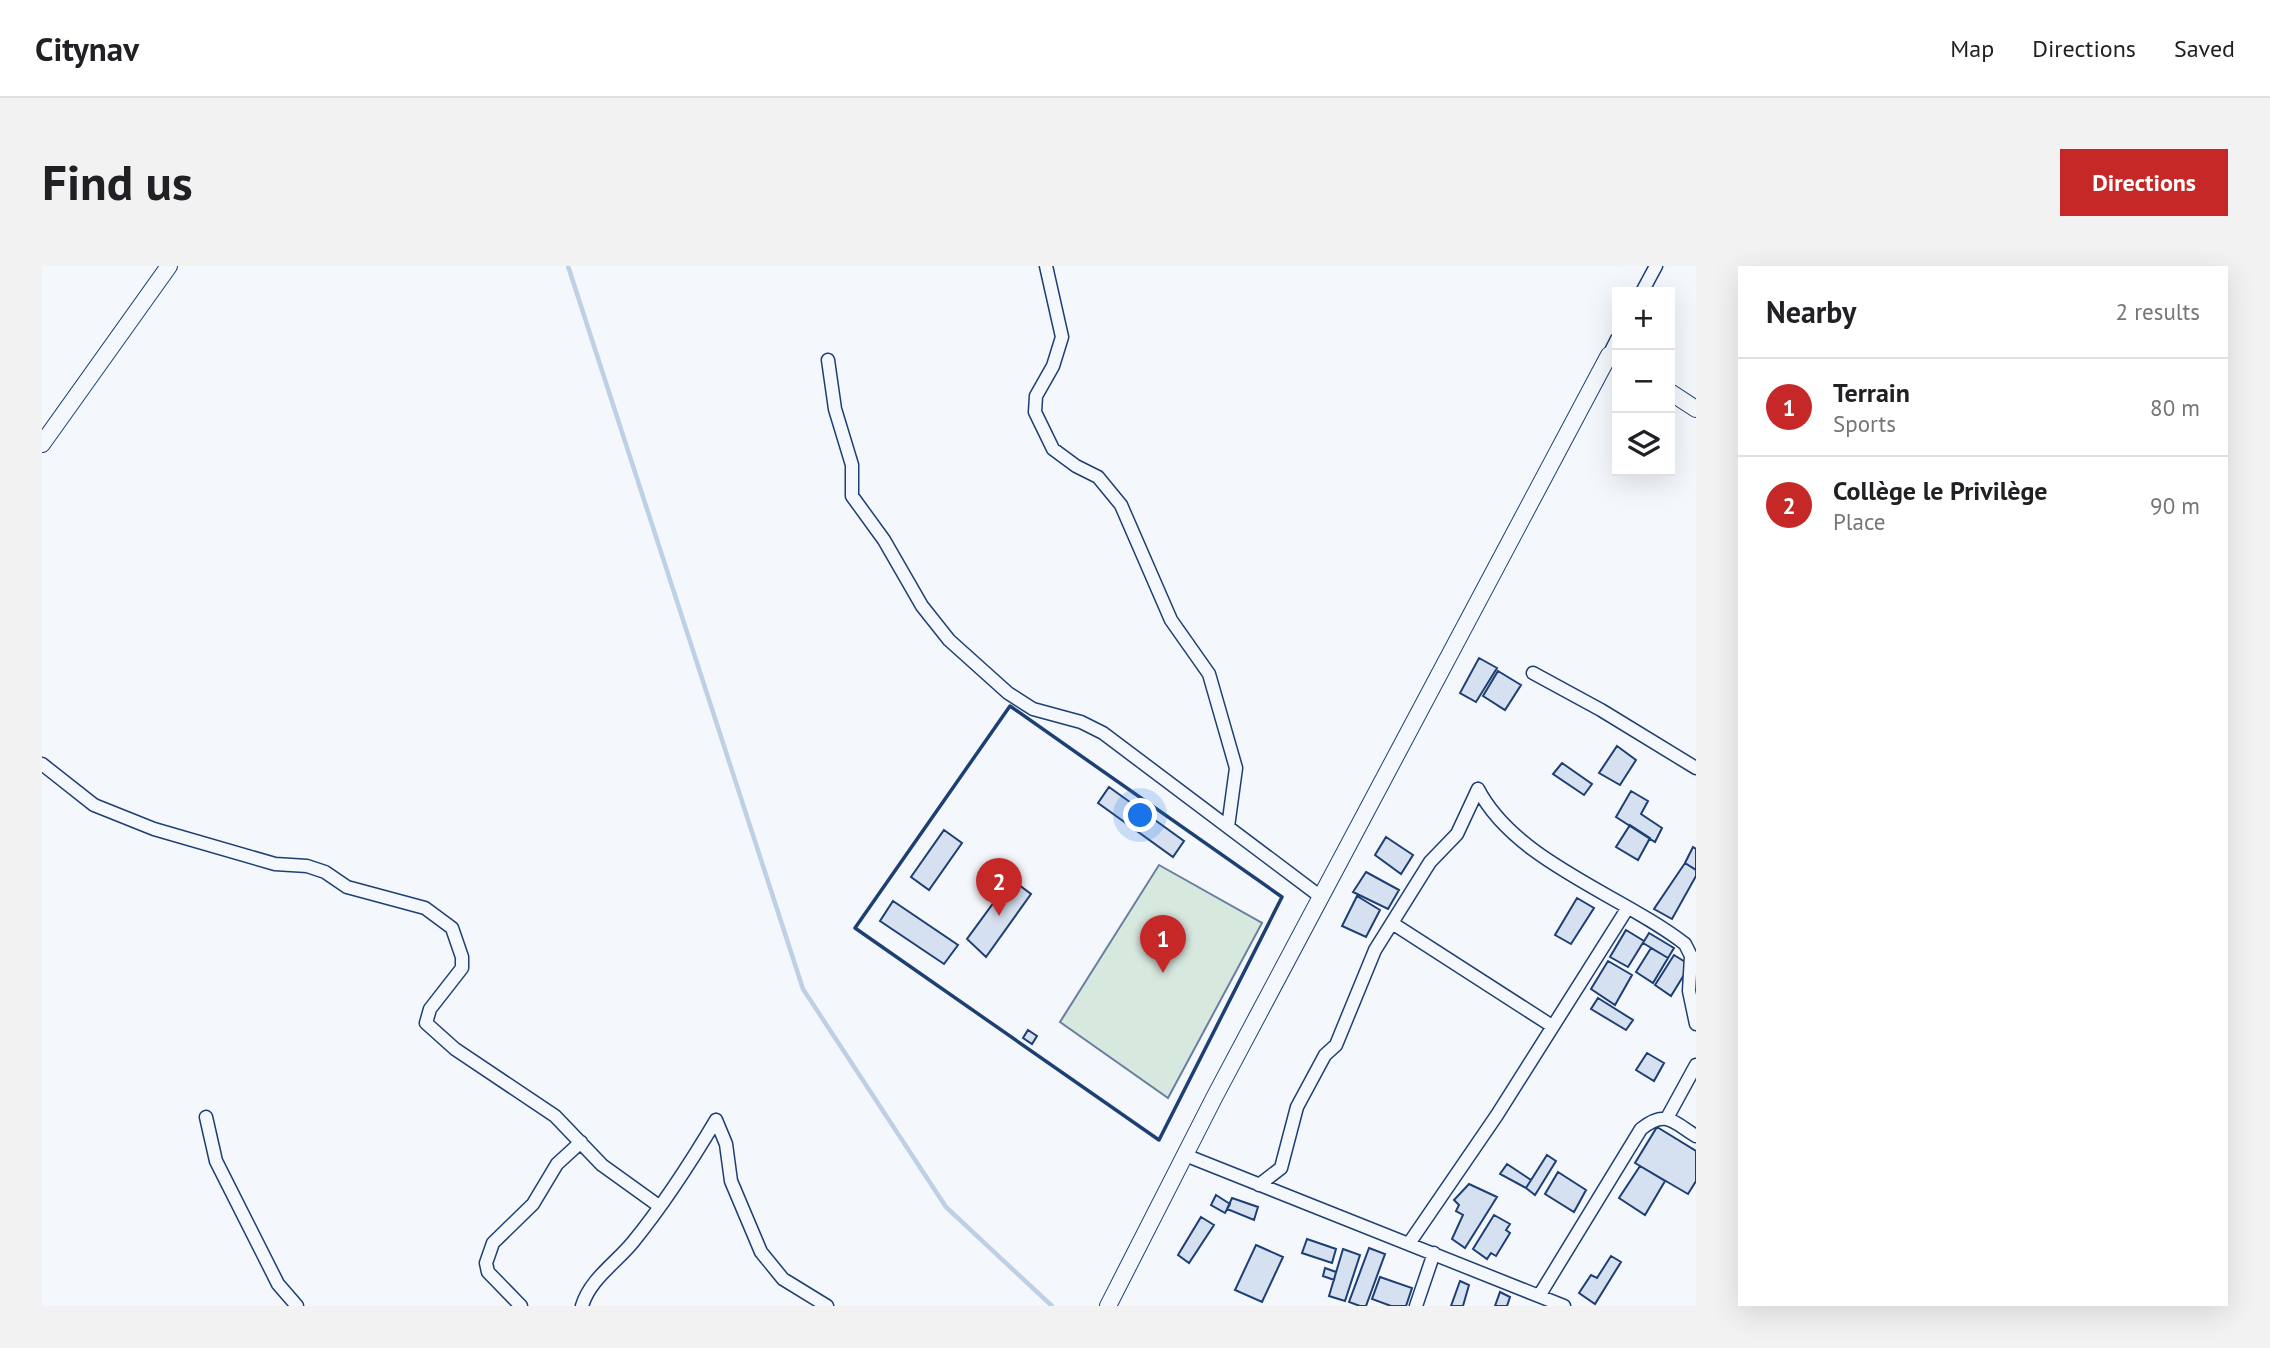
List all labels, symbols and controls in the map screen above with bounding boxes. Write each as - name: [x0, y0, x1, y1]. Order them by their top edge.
- text: Citynav: [35, 27, 139, 70]
- text: Map: [1950, 33, 1994, 64]
- text: Directions: [2032, 33, 2136, 64]
- text: Saved: [2174, 33, 2235, 64]
- button: Directions: [2060, 149, 2228, 216]
- text: Find us: [42, 150, 193, 214]
- map controls: [1612, 287, 1675, 476]
- button: +: [1612, 287, 1675, 350]
- text: Nearby: [1766, 292, 1856, 331]
- text: 2 results: [2116, 297, 2200, 326]
- button: −: [1612, 350, 1675, 413]
- text: Terrain: [1833, 376, 1910, 409]
- text: 1: [1782, 393, 1796, 422]
- text: 80 m: [2150, 393, 2200, 422]
- text: Sports: [1833, 409, 1896, 438]
- button: layers: [1612, 413, 1675, 476]
- text: Collège le Privilège: [1833, 474, 2048, 507]
- text: 2: [1782, 491, 1796, 520]
- text: 90 m: [2150, 491, 2200, 520]
- text: Place: [1833, 507, 1886, 536]
- your location: [1123, 798, 1157, 832]
- pin: 2: [976, 858, 1022, 916]
- pin: 1: [1140, 915, 1186, 973]

